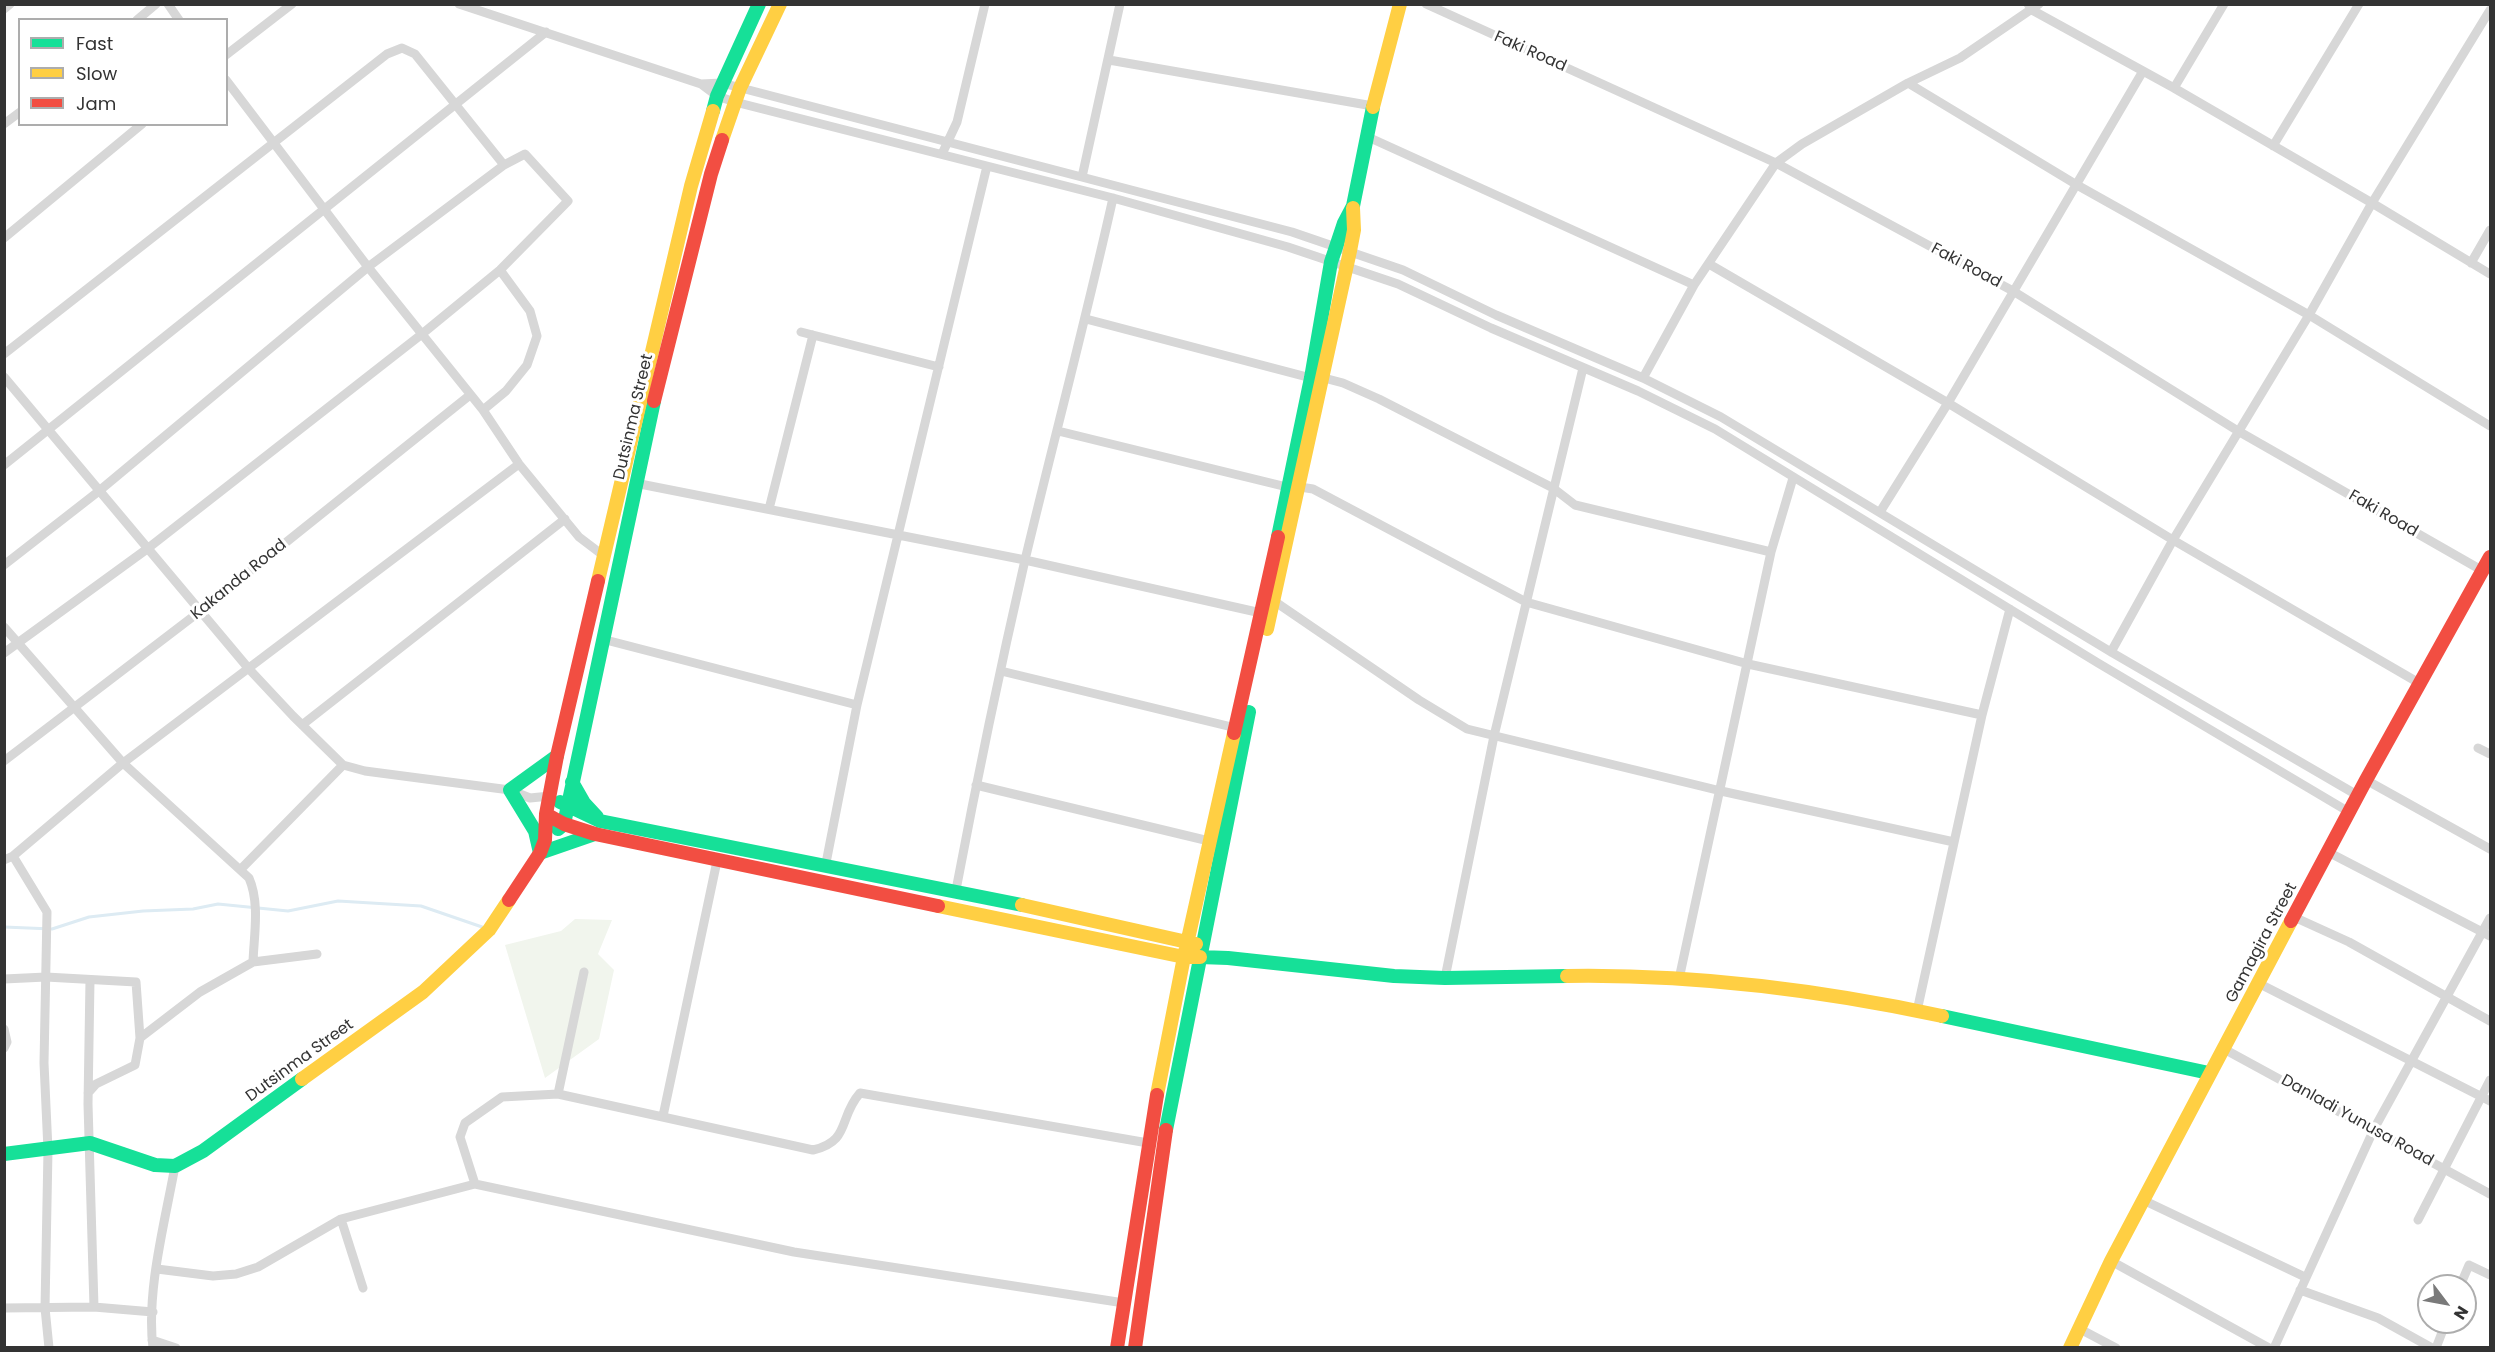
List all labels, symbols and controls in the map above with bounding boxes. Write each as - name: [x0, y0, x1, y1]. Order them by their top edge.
- legend: [18, 18, 228, 126]
- street label: Faki Road: [1491, 28, 1569, 76]
- text: Fast: [76, 31, 113, 56]
- text: Slow: [76, 61, 117, 86]
- text: Jam: [76, 91, 116, 116]
- street label: Faki Road: [1928, 239, 2004, 293]
- street label: Dutsinma Street: [610, 352, 658, 482]
- street label: Faki Road: [2345, 486, 2421, 542]
- street label: Kakanda Road: [187, 536, 291, 624]
- street label: Gamagira Street: [2222, 880, 2302, 1006]
- street label: Dutsinma Street: [242, 1016, 358, 1106]
- street label: Danladi Yunusa Road: [2277, 1071, 2437, 1171]
- north arrow: [2417, 1274, 2477, 1334]
- text: N: [2448, 1302, 2474, 1324]

